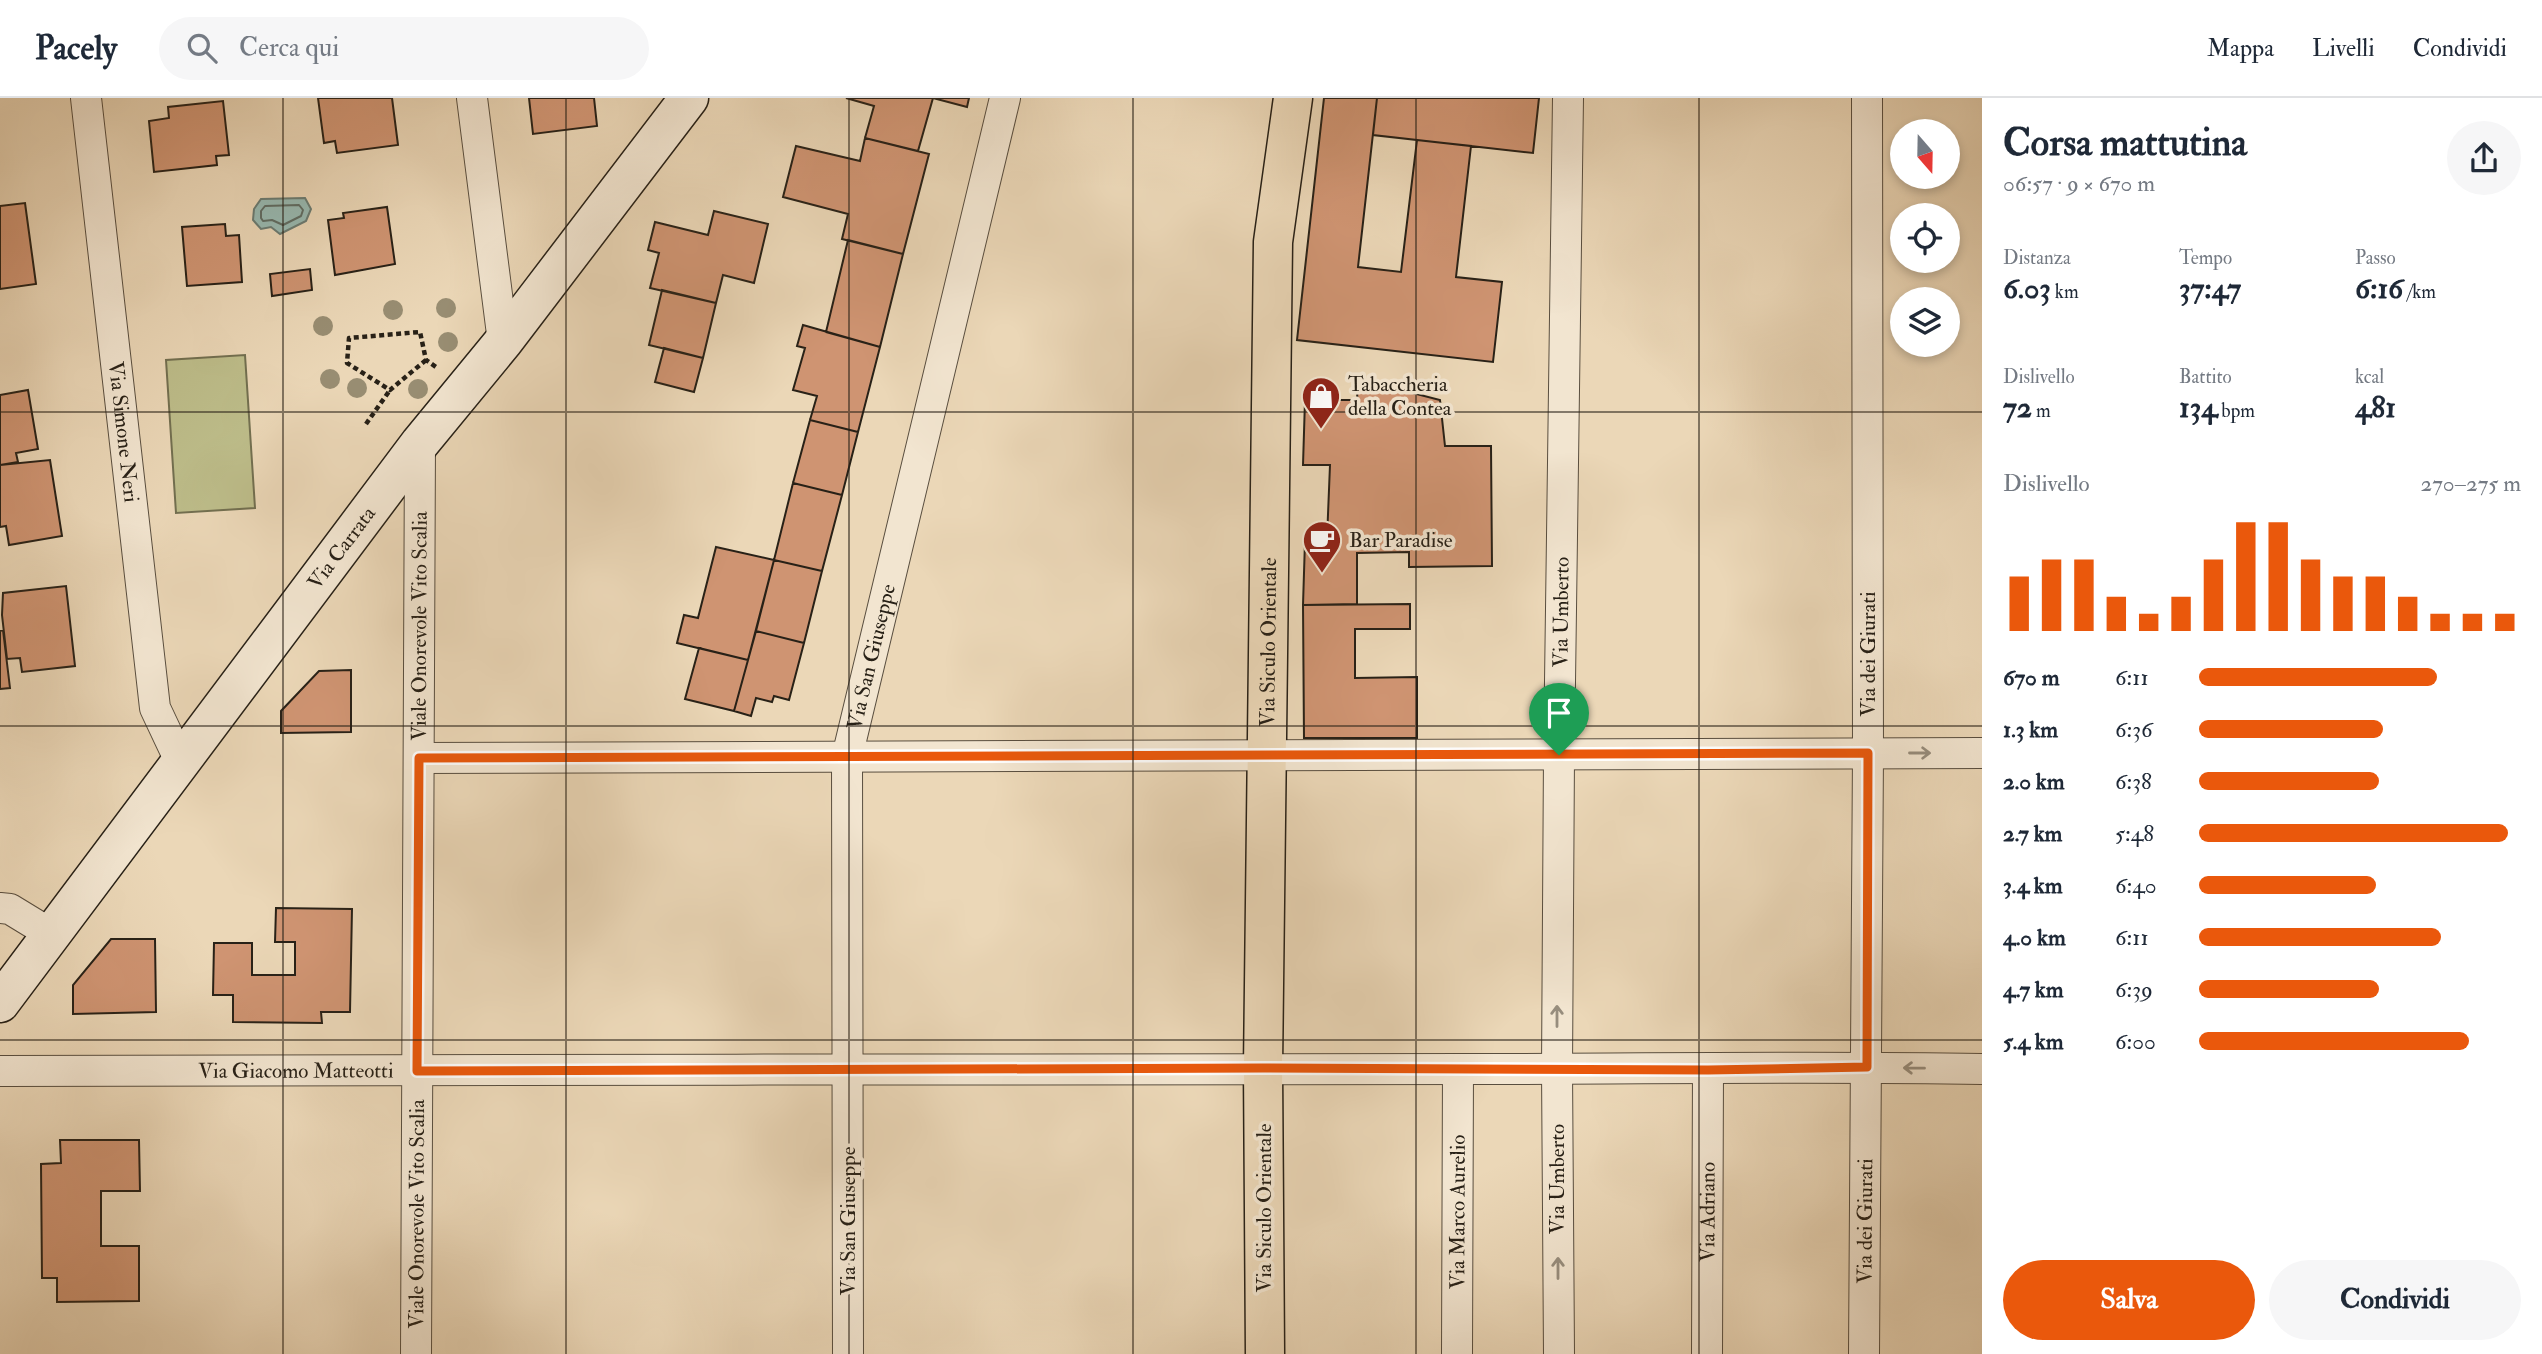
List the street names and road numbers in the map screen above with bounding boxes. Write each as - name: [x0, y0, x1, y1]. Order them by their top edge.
- street label: Via Simone Neri: [102, 360, 145, 504]
- street label: Via Carrata: [301, 501, 382, 595]
- street label: Viale Onorevole Vito Scalia: [405, 511, 433, 741]
- street label: Via Siculo Orientale: [1254, 557, 1283, 727]
- street label: Via Umberto: [1547, 557, 1575, 667]
- street label: Via San Giuseppe: [841, 581, 902, 732]
- street label: Via dei Giurati: [1855, 591, 1882, 717]
- street label: Via Giacomo Matteotti: [198, 1057, 394, 1084]
- street label: Viale Onorevole Vito Scalia: [403, 1099, 431, 1329]
- street label: Via Siculo Orientale: [1251, 1123, 1278, 1293]
- street label: Via Umberto: [1544, 1124, 1571, 1234]
- street label: Via Marco Aurelio: [1444, 1135, 1471, 1289]
- street label: Via San Giuseppe: [835, 1146, 862, 1295]
- street label: Via dei Giurati: [1851, 1158, 1879, 1284]
- street label: Via Adriano: [1694, 1162, 1721, 1262]

